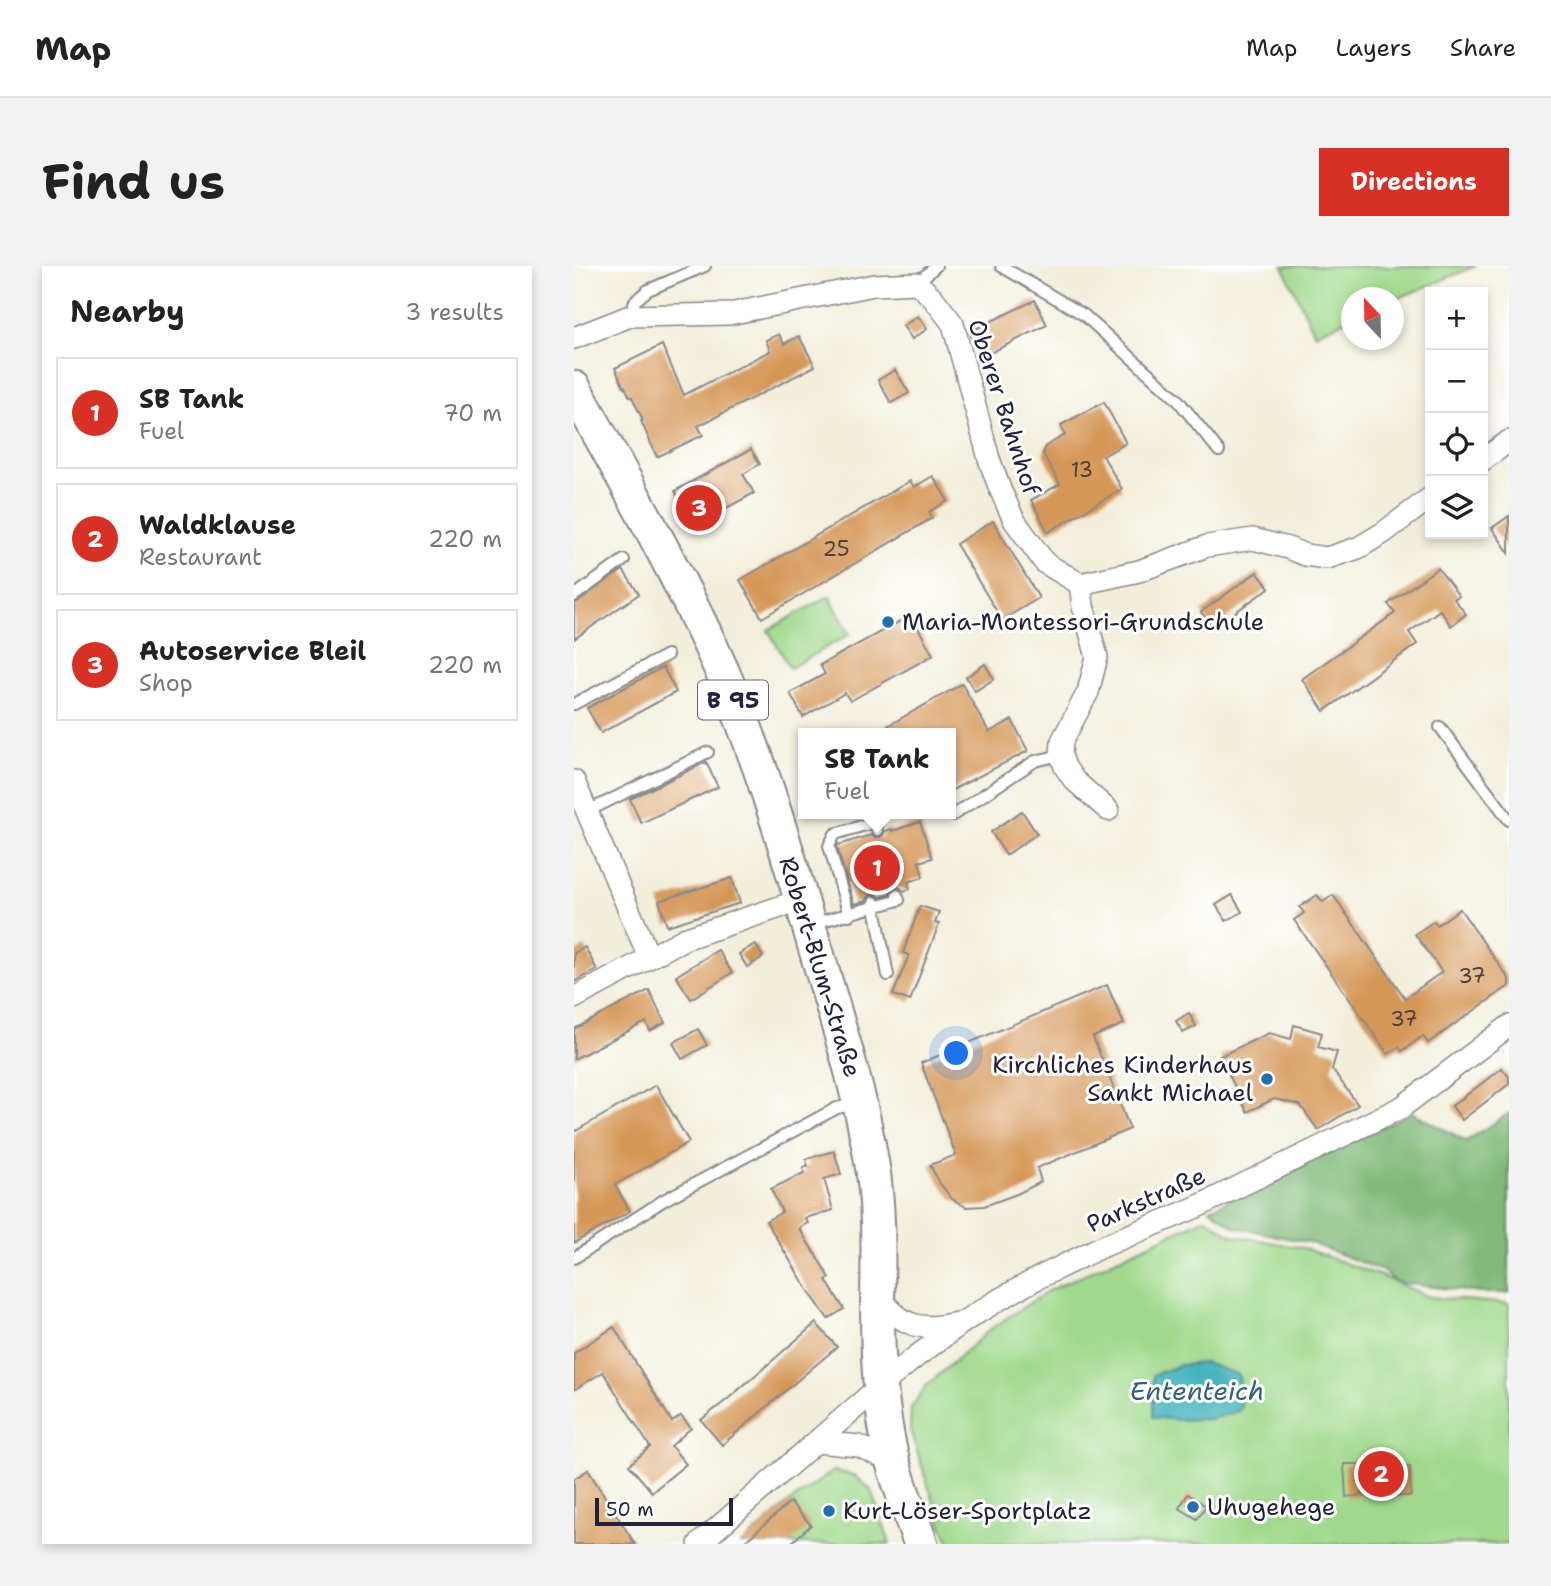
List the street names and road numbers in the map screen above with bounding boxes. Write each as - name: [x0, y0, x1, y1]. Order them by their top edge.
- street label: Oberer Bahnhof: [960, 315, 1048, 500]
- road number: B 95: [698, 680, 768, 720]
- street label: Robert-Blum-Straße: [771, 853, 869, 1081]
- street label: Parkstraße: [1082, 1160, 1210, 1240]

